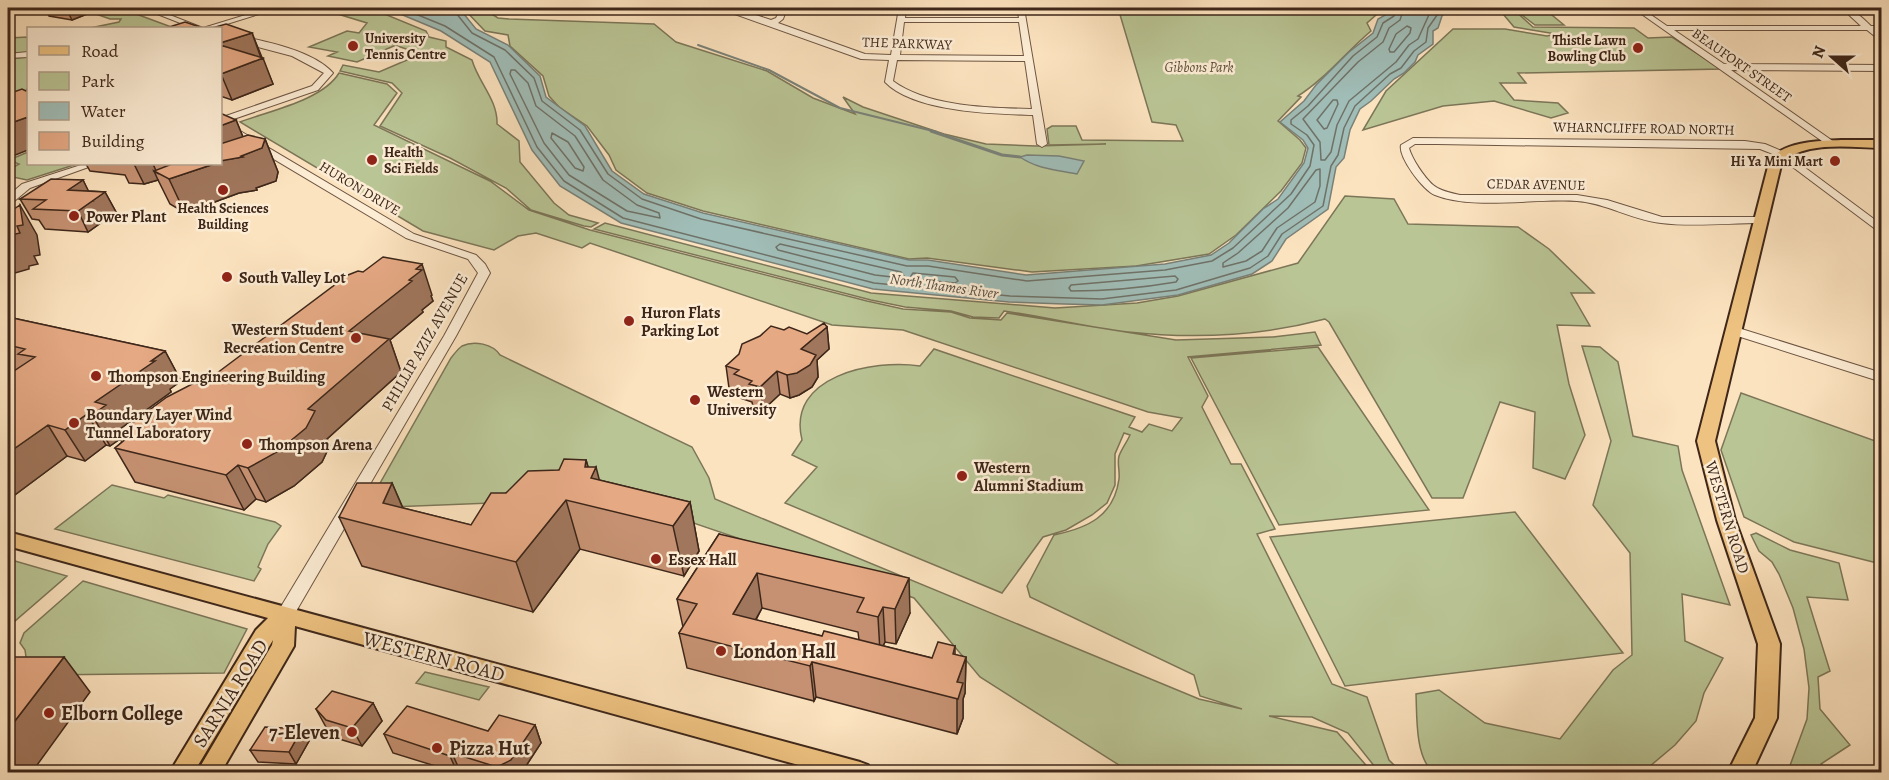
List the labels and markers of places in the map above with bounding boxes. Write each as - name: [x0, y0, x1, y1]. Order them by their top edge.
- place label: University Tennis Centre: [365, 29, 447, 64]
- place label: Thistle Lawn Bowling Club: [1548, 31, 1626, 66]
- marker: University Tennis Centre: [346, 39, 360, 53]
- marker: Thistle Lawn Bowling Club: [1631, 41, 1645, 55]
- place label: Health Sci Fields: [384, 143, 439, 178]
- place label: Hi Ya Mini Mart: [1731, 152, 1823, 171]
- marker: Health Sci Fields: [365, 153, 379, 167]
- marker: Hi Ya Mini Mart: [1828, 154, 1842, 168]
- marker: Health Sciences Building: [216, 183, 230, 197]
- place label: Health Sciences Building: [177, 199, 269, 234]
- place label: Power Plant: [86, 206, 167, 228]
- marker: Power Plant: [67, 209, 81, 223]
- place label: South Valley Lot: [239, 267, 346, 289]
- marker: South Valley Lot: [220, 270, 234, 284]
- place label: Huron Flats Parking Lot: [641, 302, 720, 342]
- marker: Huron Flats Parking Lot: [622, 314, 636, 328]
- place label: Western Student Recreation Centre: [223, 319, 345, 359]
- marker: Western Student Recreation Centre: [349, 331, 363, 345]
- place label: Thompson Engineering Building: [108, 366, 326, 388]
- marker: Thompson Engineering Building: [89, 369, 103, 383]
- place label: Western University: [706, 381, 777, 421]
- marker: Western University: [688, 393, 702, 407]
- place label: Boundary Layer Wind Tunnel Laboratory: [86, 404, 232, 444]
- marker: Boundary Layer Wind Tunnel Laboratory: [67, 416, 81, 430]
- place label: Thompson Arena: [259, 434, 373, 456]
- marker: Thompson Arena: [240, 437, 254, 451]
- place label: Western Alumni Stadium: [973, 457, 1084, 497]
- marker: Western Alumni Stadium: [955, 469, 969, 483]
- place label: Essex Hall: [668, 549, 737, 571]
- marker: Essex Hall: [649, 552, 663, 566]
- place label: London Hall: [733, 638, 836, 665]
- marker: London Hall: [714, 644, 728, 658]
- place label: Elborn College: [61, 700, 183, 727]
- marker: Elborn College: [42, 706, 56, 720]
- place label: 7-Eleven: [269, 719, 340, 746]
- marker: 7-Eleven: [345, 725, 359, 739]
- place label: Pizza Hut: [449, 735, 530, 762]
- marker: Pizza Hut: [430, 741, 444, 755]

